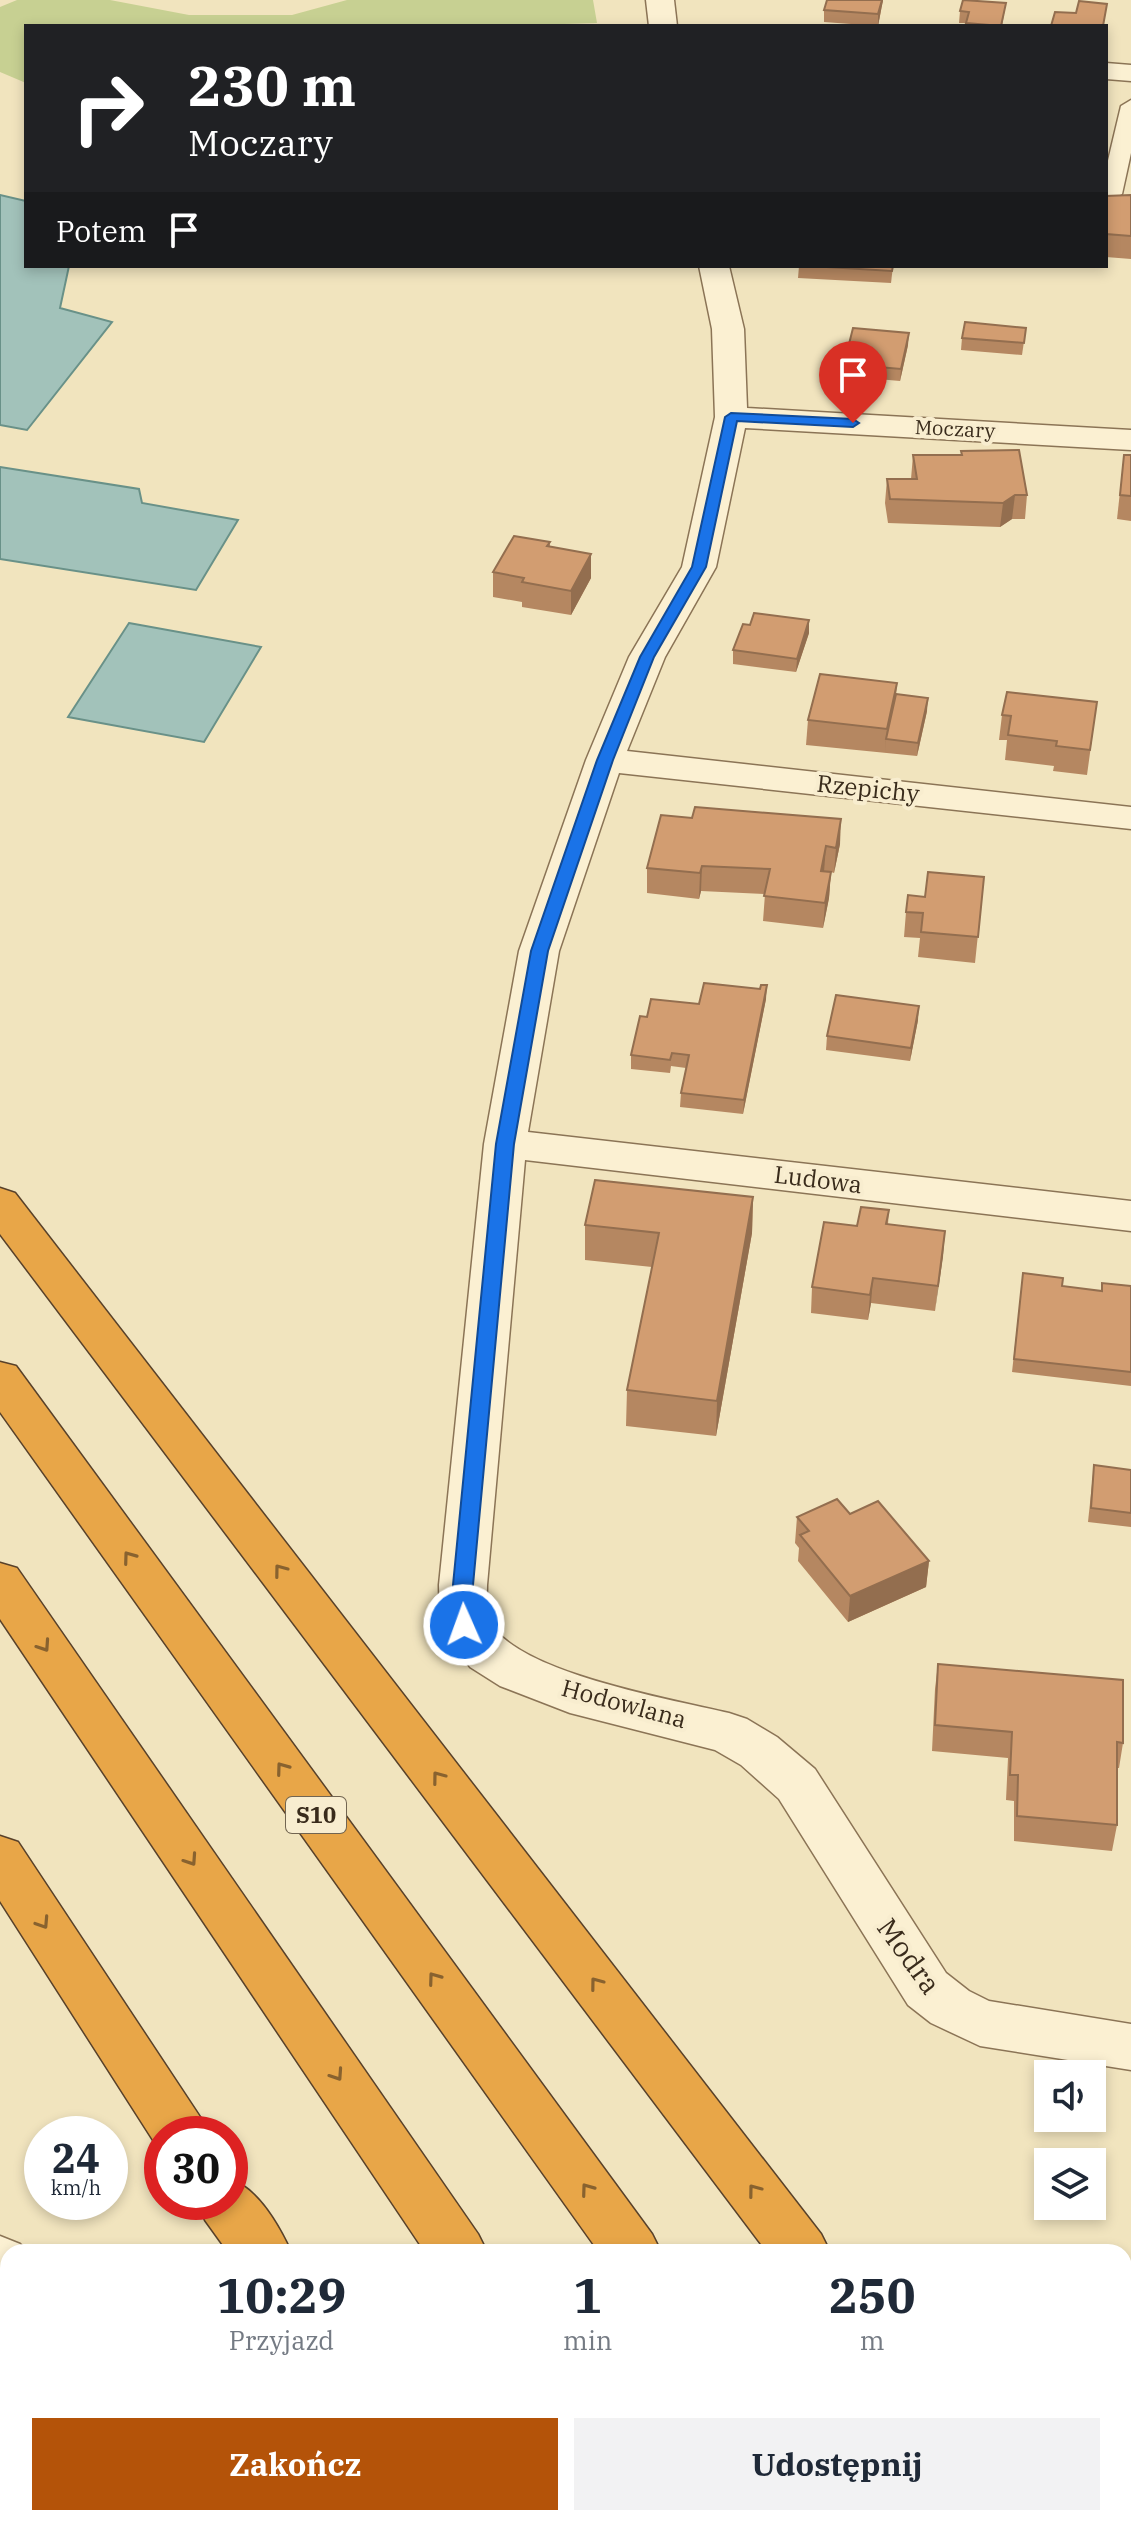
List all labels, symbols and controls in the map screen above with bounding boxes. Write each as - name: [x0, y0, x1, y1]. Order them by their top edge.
- text: 230 m: [188, 49, 356, 121]
- icon: right: [56, 56, 160, 160]
- text: Moczary: [188, 119, 333, 166]
- icon: arrive: [162, 208, 206, 252]
- text: Potem: [56, 211, 146, 250]
- pin: [819, 341, 887, 423]
- icon: arrive: [831, 353, 875, 397]
- street label: Moczary: [914, 413, 996, 444]
- street label: Rzepichy: [815, 767, 921, 809]
- street label: Ludowa: [772, 1158, 864, 1200]
- one-way arrow: [124, 1551, 139, 1566]
- one-way arrow: [276, 1564, 290, 1579]
- position arrow: [422, 1583, 506, 1667]
- one-way arrow: [34, 1637, 49, 1651]
- street label: Hodowlana: [558, 1671, 690, 1735]
- one-way arrow: [277, 1762, 291, 1776]
- one-way arrow: [434, 1771, 448, 1786]
- road number: S10: [286, 1797, 346, 1833]
- one-way arrow: [181, 1852, 196, 1866]
- street label: Modra: [869, 1910, 949, 2001]
- one-way arrow: [33, 1914, 48, 1928]
- one-way arrow: [429, 1973, 444, 1987]
- one-way arrow: [592, 1977, 606, 1992]
- map controls: [1034, 2060, 1106, 2220]
- button: sound: [1034, 2060, 1106, 2132]
- one-way arrow: [327, 2066, 342, 2081]
- speed limit sign: 30: [144, 2116, 248, 2220]
- text: 24: [52, 2132, 100, 2184]
- button: layers: [1034, 2148, 1106, 2220]
- text: km/h: [51, 2174, 101, 2201]
- one-way arrow: [582, 2183, 596, 2198]
- one-way arrow: [750, 2184, 764, 2199]
- text: 10:29: [217, 2264, 346, 2326]
- text: 1: [573, 2264, 602, 2326]
- text: 250: [829, 2264, 915, 2326]
- text: Przyjazd: [229, 2323, 334, 2357]
- text: min: [563, 2323, 612, 2357]
- text: m: [860, 2323, 885, 2357]
- button: Zakończ: [32, 2418, 558, 2510]
- button: Udostępnij: [574, 2418, 1100, 2510]

